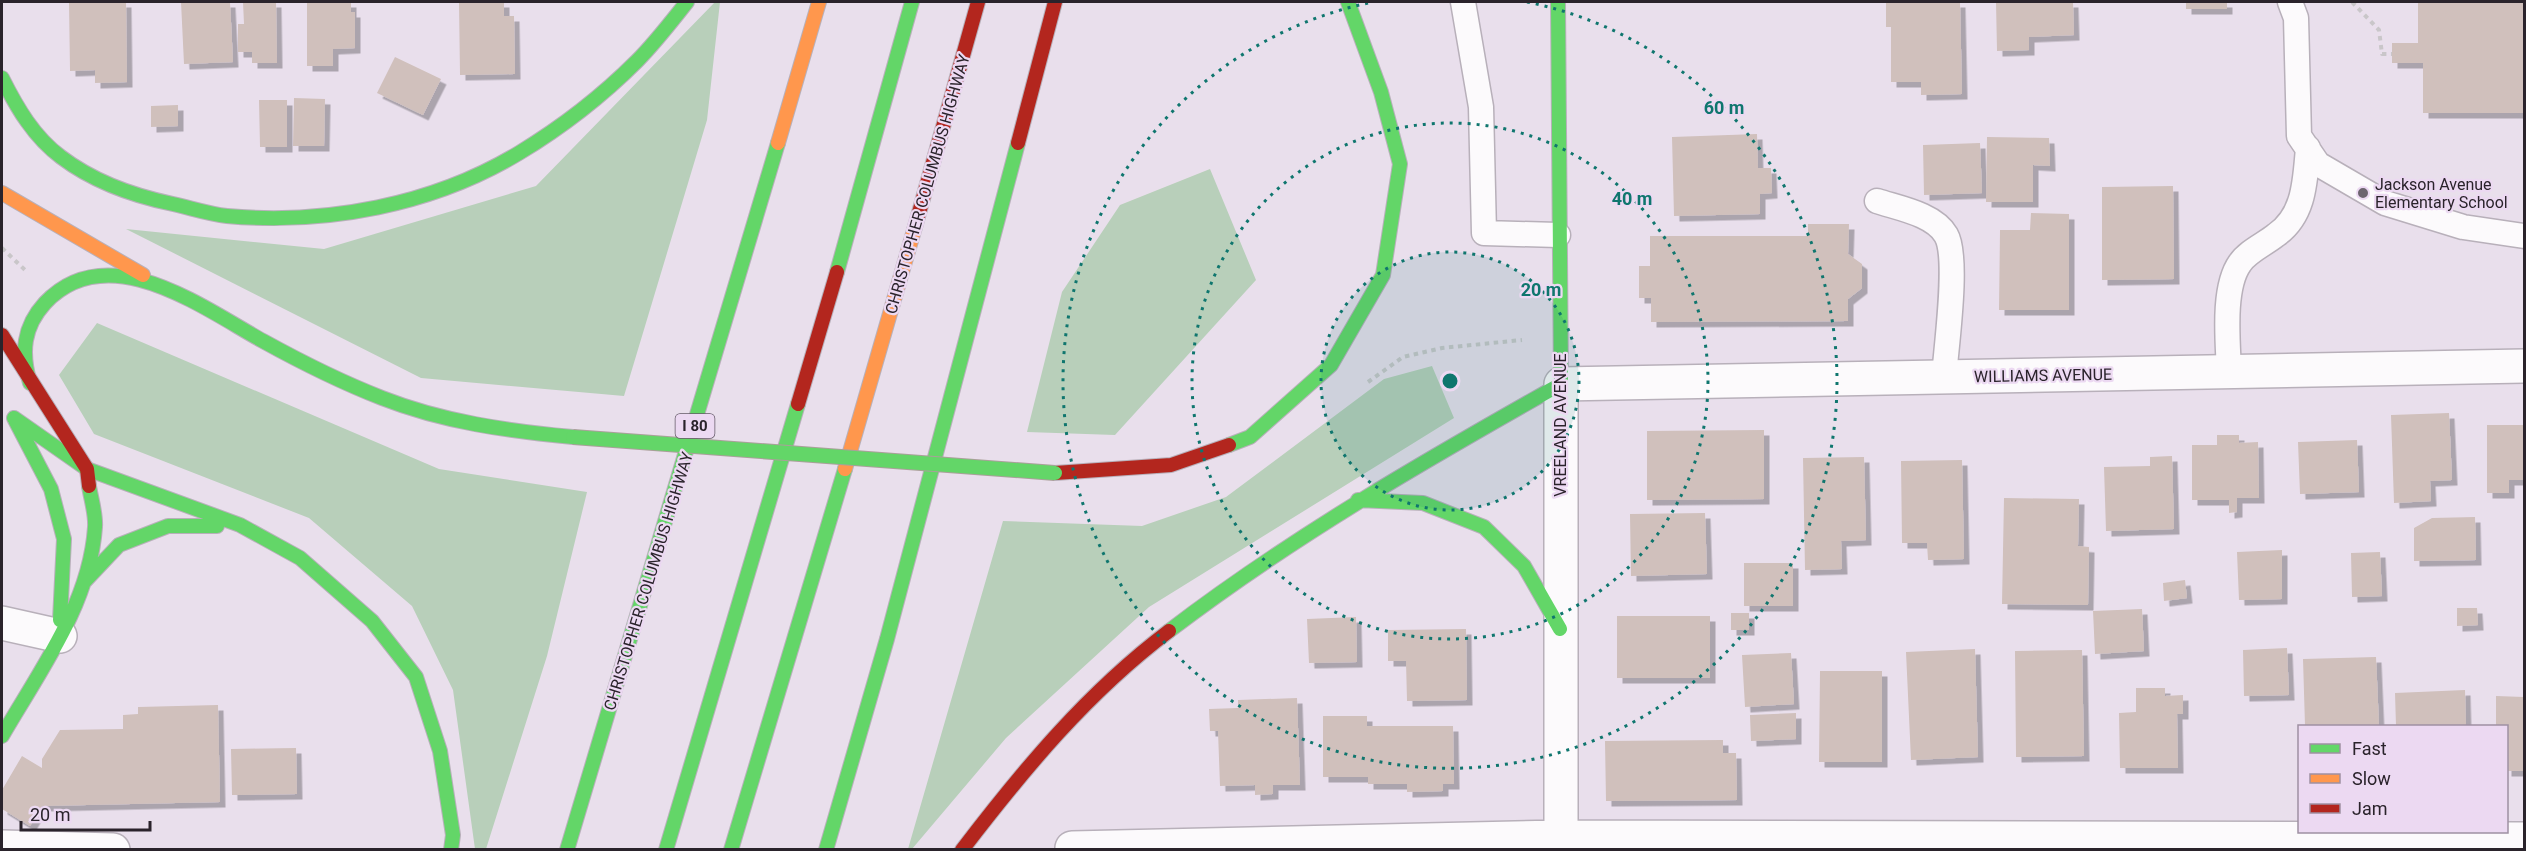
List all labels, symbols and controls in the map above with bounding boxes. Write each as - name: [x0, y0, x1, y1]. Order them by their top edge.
- street label: CHRISTOPHER COLUMBUS HIGHWAY: [881, 52, 974, 316]
- text: 60 m: [1704, 97, 1744, 118]
- place label: Jackson Avenue Elementary School: [2375, 175, 2508, 212]
- marker: Jackson Avenue Elementary School: [2356, 186, 2370, 200]
- text: 40 m: [1612, 188, 1652, 209]
- text: 20 m: [1521, 279, 1561, 300]
- street label: VREELAND AVENUE: [1551, 353, 1570, 497]
- street label: WILLIAMS AVENUE: [1974, 365, 2112, 386]
- centre of rings: [1440, 371, 1460, 391]
- road number: I 80: [676, 414, 714, 438]
- street label: CHRISTOPHER COLUMBUS HIGHWAY: [600, 449, 697, 713]
- legend: [2298, 725, 2508, 833]
- text: Fast: [2352, 738, 2387, 759]
- text: Slow: [2352, 768, 2391, 789]
- scale bar: [21, 794, 150, 832]
- text: Jam: [2352, 798, 2388, 819]
- text: 20 m: [30, 804, 70, 825]

